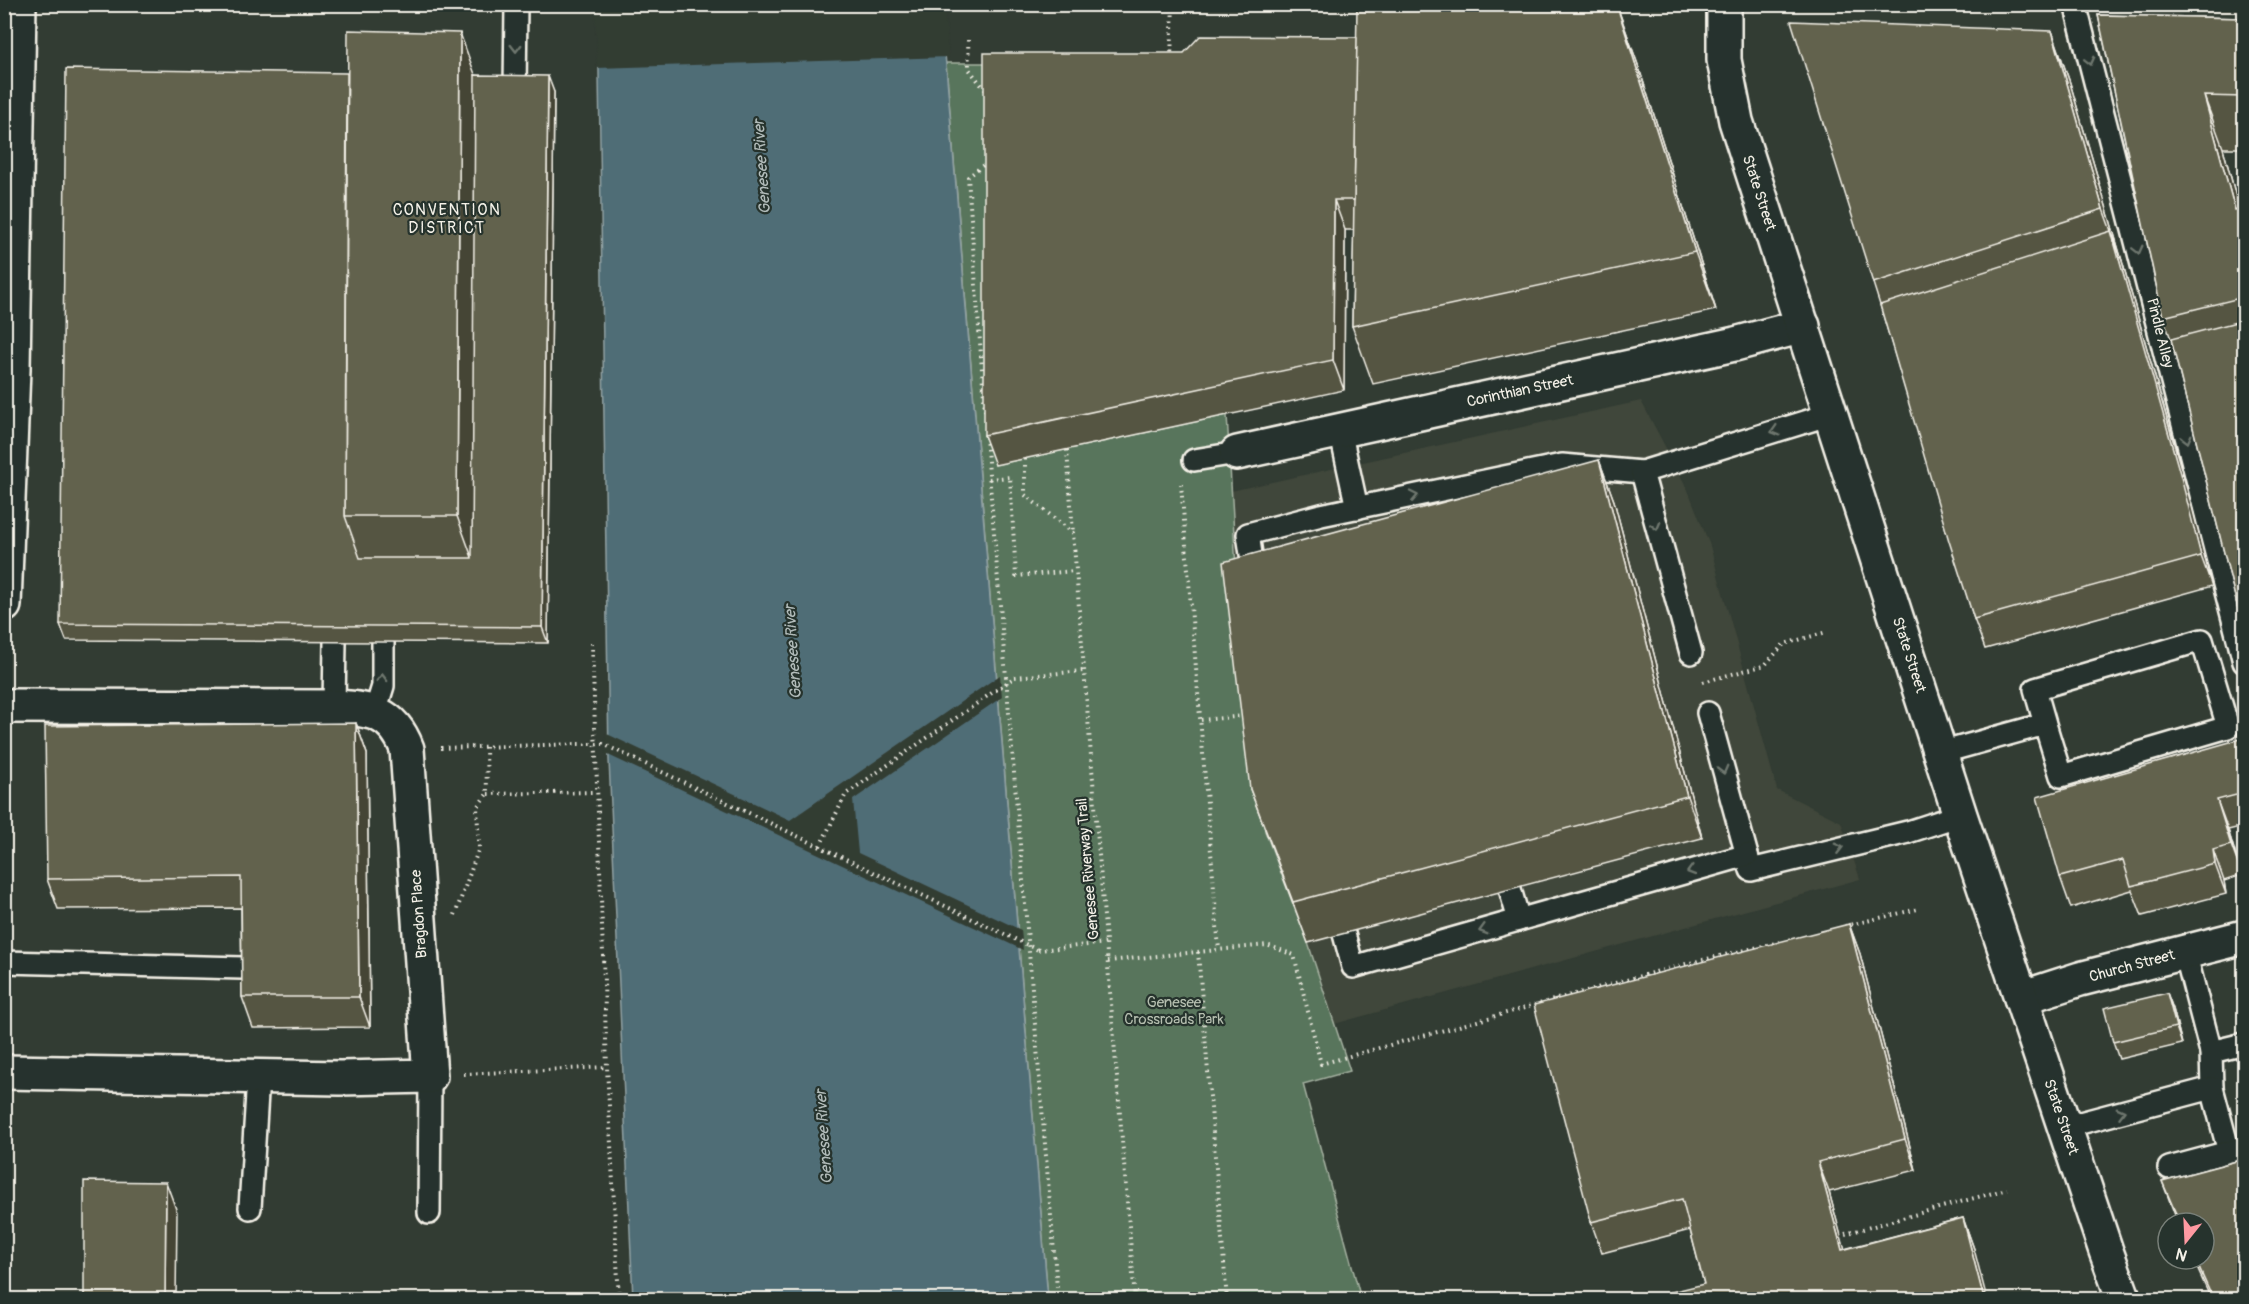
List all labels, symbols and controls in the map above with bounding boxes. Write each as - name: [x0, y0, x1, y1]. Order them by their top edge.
- one-way arrow: [510, 43, 522, 52]
- one-way arrow: [2082, 56, 2095, 66]
- water label: Genesee River: [749, 117, 775, 215]
- street label: State Street: [1738, 153, 1780, 234]
- district label: CONVENTION DISTRICT: [393, 200, 501, 238]
- one-way arrow: [2131, 245, 2144, 255]
- street label: Pindle Alley: [2142, 296, 2178, 371]
- street label: Corinthian Street: [1465, 370, 1576, 412]
- one-way arrow: [1770, 424, 1781, 436]
- one-way arrow: [2179, 434, 2192, 444]
- one-way arrow: [1409, 490, 1419, 503]
- one-way arrow: [1649, 521, 1662, 531]
- water label: Genesee River: [780, 602, 806, 700]
- street label: State Street: [1888, 615, 1930, 696]
- one-way arrow: [376, 673, 389, 682]
- one-way arrow: [1716, 765, 1729, 775]
- street label: Genesee Riverway Trail: [1072, 797, 1104, 941]
- one-way arrow: [1834, 843, 1844, 856]
- one-way arrow: [1686, 864, 1697, 876]
- street label: Bragdon Place: [406, 868, 432, 959]
- one-way arrow: [1478, 923, 1489, 935]
- street label: Church Street: [2087, 945, 2178, 987]
- park label: Genesee Crossroads Park: [1124, 993, 1224, 1029]
- street label: State Street: [2039, 1077, 2083, 1158]
- water label: Genesee River: [811, 1087, 837, 1185]
- one-way arrow: [2115, 1107, 2126, 1119]
- north arrow: [2156, 1211, 2216, 1271]
- text: N: [2173, 1243, 2190, 1265]

